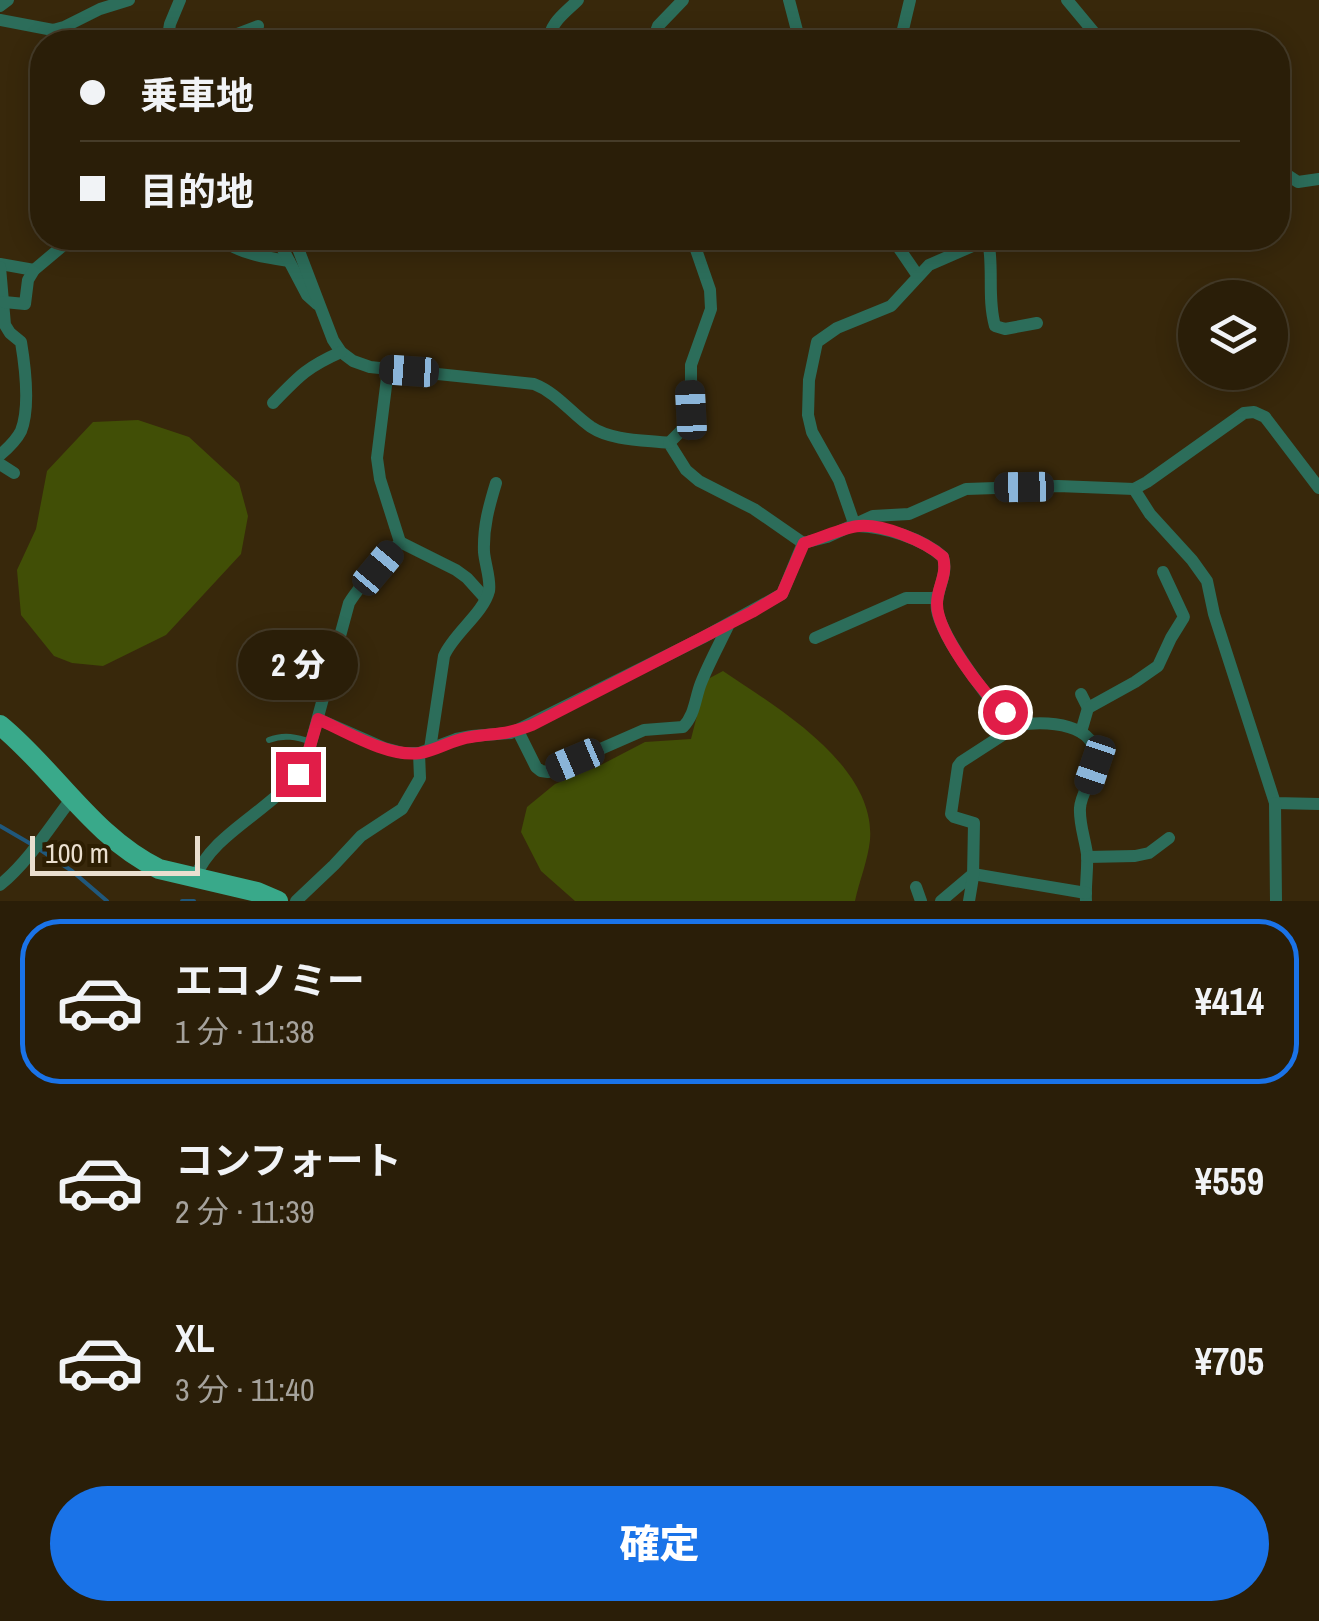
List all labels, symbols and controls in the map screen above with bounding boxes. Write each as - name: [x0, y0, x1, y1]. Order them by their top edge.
- text: 乗車地: [140, 70, 254, 121]
- text: 目的地: [140, 166, 254, 217]
- map controls: [1178, 280, 1288, 390]
- button: layers: [1178, 280, 1288, 390]
- car: [378, 354, 440, 388]
- car: [674, 379, 708, 441]
- car: [994, 471, 1054, 503]
- car: [347, 535, 409, 601]
- callout: 2 分: [238, 629, 358, 699]
- text: 2 分: [271, 643, 325, 686]
- route start: [983, 690, 1028, 735]
- car: [1071, 732, 1119, 798]
- car: [542, 734, 608, 786]
- route end: [276, 752, 321, 797]
- scale bar: [30, 831, 200, 876]
- text: 100 m: [45, 834, 109, 872]
- text: エコノミー: [175, 955, 365, 1006]
- icon: car: [55, 957, 145, 1047]
- text: ¥414: [1195, 976, 1264, 1027]
- text: 1 分 · 11:38: [175, 1010, 315, 1053]
- text: コンフォート: [175, 1135, 402, 1186]
- icon: car: [55, 1137, 145, 1227]
- text: ¥559: [1195, 1156, 1264, 1207]
- text: 2 分 · 11:39: [175, 1190, 315, 1233]
- text: XL: [175, 1313, 215, 1364]
- icon: car: [55, 1317, 145, 1407]
- text: ¥705: [1195, 1336, 1264, 1387]
- text: 3 分 · 11:40: [175, 1368, 315, 1411]
- button: 確定: [50, 1486, 1269, 1601]

